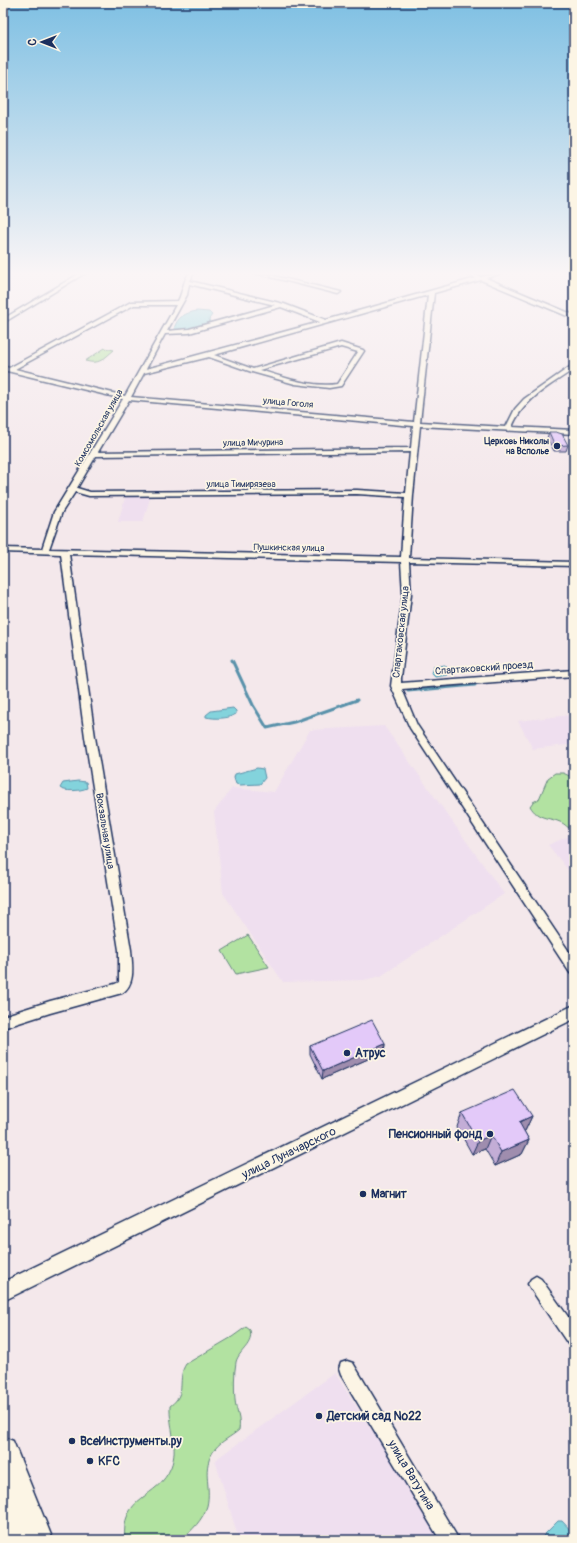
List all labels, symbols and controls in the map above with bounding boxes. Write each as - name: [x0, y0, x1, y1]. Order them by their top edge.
- north arrow: [22, 22, 62, 62]
- text: С: [26, 38, 39, 45]
- street label: Комсомольская улица: [72, 388, 126, 468]
- street label: улица Гоголя: [261, 395, 314, 411]
- place label: Церковь Николы на Всполье: [484, 436, 550, 457]
- street label: улица Мичурина: [222, 437, 283, 449]
- marker: Церковь Николы на Всполье: [552, 441, 562, 451]
- street label: улица Тимирязева: [205, 479, 276, 490]
- street label: Пушкинская улица: [254, 542, 324, 554]
- street label: Спартаковская улица: [390, 585, 412, 679]
- street label: Спартаковский проезд: [435, 659, 533, 677]
- street label: Вокзальная улица: [93, 792, 117, 870]
- place label: Атрус: [355, 1046, 386, 1061]
- marker: Атрус: [342, 1048, 352, 1058]
- street label: улица Луначарского: [239, 1123, 339, 1183]
- place label: Пенсионный фонд: [389, 1127, 483, 1142]
- marker: Пенсионный фонд: [485, 1129, 495, 1139]
- place label: Магнит: [371, 1187, 408, 1202]
- marker: Магнит: [358, 1189, 368, 1199]
- place label: Детский сад №22: [326, 1409, 422, 1424]
- marker: Детский сад №22: [314, 1411, 324, 1421]
- place label: ВсеИнструменты.ру: [80, 1434, 182, 1449]
- marker: ВсеИнструменты.ру: [67, 1436, 77, 1446]
- street label: улица Ватутина: [384, 1436, 438, 1513]
- place label: KFC: [98, 1454, 120, 1469]
- marker: KFC: [85, 1456, 95, 1466]

